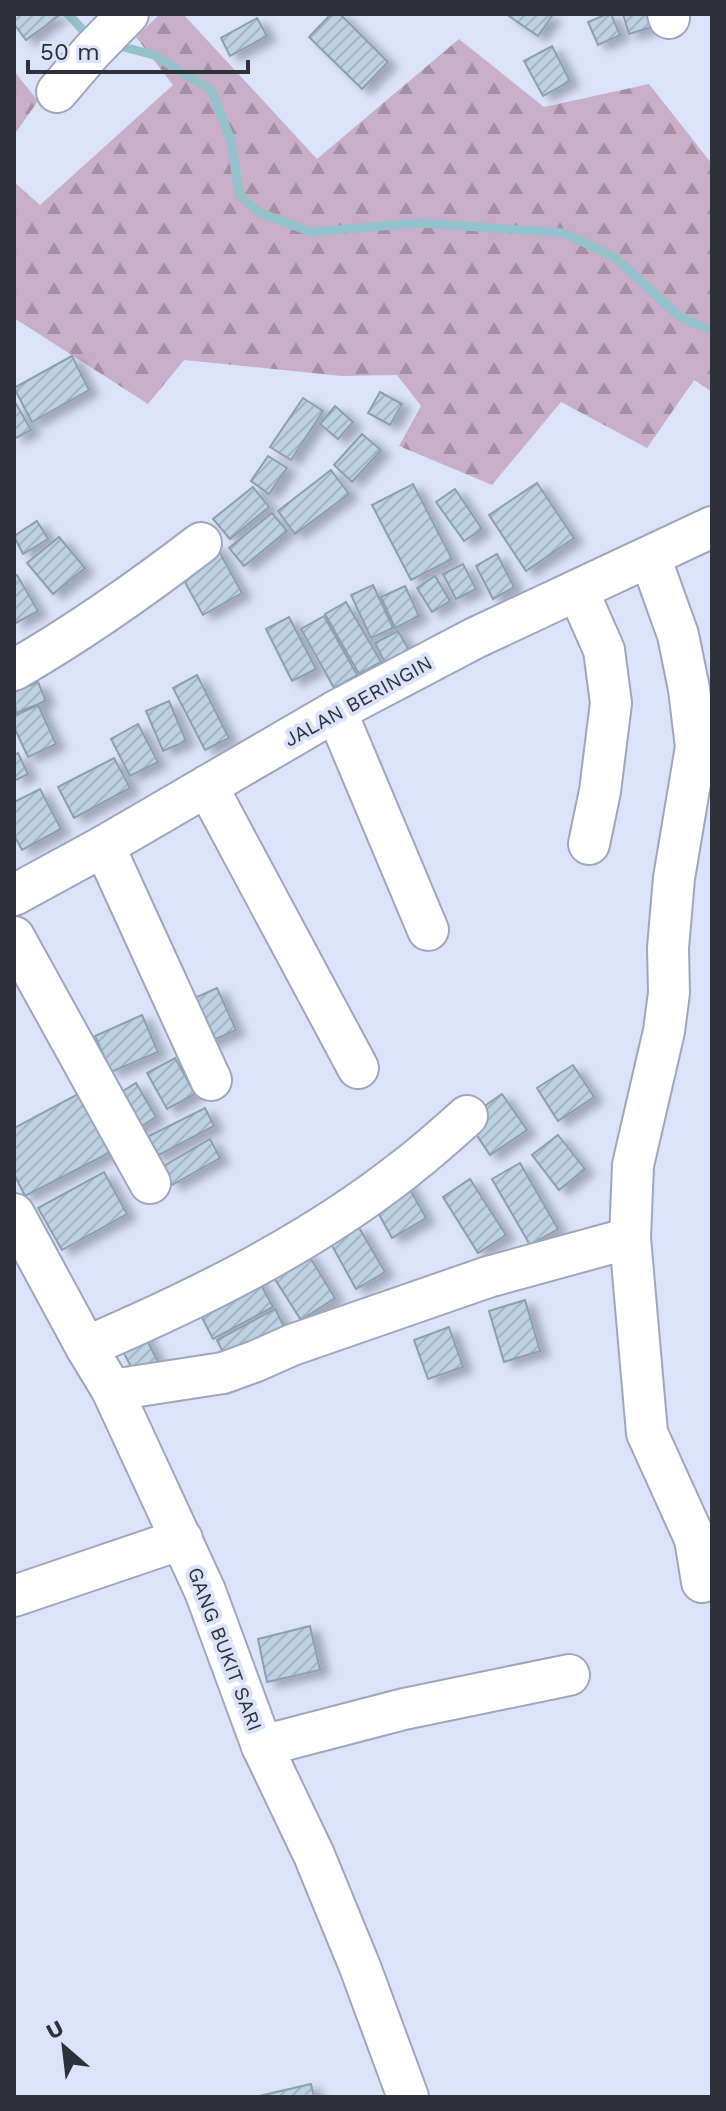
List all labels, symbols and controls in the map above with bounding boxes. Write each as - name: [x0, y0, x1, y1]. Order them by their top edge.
- scale bar: [28, 24, 248, 74]
- text: 50 m: [40, 38, 100, 66]
- street label: JALAN BERINGIN: [280, 650, 436, 752]
- street label: GANG BUKIT SARI: [183, 1564, 267, 1734]
- north arrow: [24, 2007, 104, 2087]
- text: U: [42, 2015, 68, 2044]

